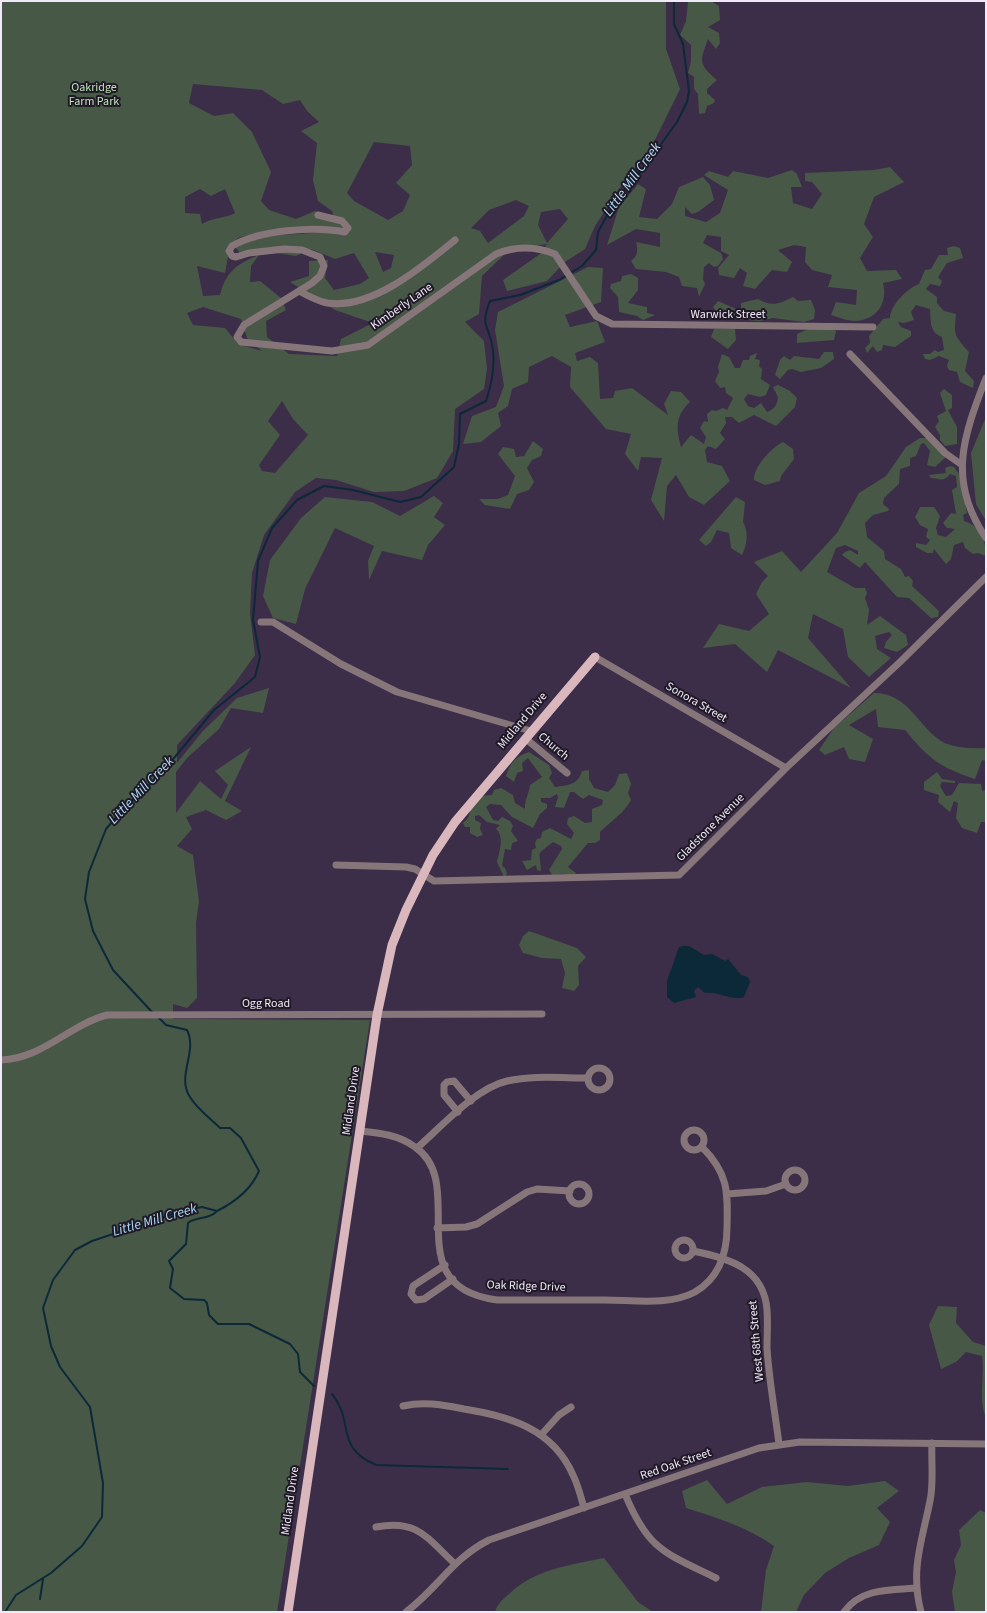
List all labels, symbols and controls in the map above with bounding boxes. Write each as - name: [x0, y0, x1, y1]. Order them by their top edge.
- park label: Oakridge Farm Park: [69, 81, 119, 109]
- water label: Little Mill Creek: [601, 140, 665, 220]
- street label: Kimberly Lane: [368, 280, 436, 334]
- street label: Warwick Street: [690, 308, 766, 322]
- street label: Sonora Street: [663, 680, 729, 726]
- street label: Midland Drive: [495, 690, 551, 752]
- street label: Church: [535, 730, 571, 764]
- water label: Little Mill Creek: [106, 754, 178, 828]
- street label: Gladstone Avenue: [674, 791, 748, 865]
- street label: Ogg Road: [242, 997, 290, 1011]
- street label: Midland Drive: [340, 1066, 364, 1136]
- water label: Little Mill Creek: [111, 1201, 199, 1241]
- street label: Oak Ridge Drive: [486, 1278, 566, 1296]
- street label: West 68th Street: [746, 1300, 768, 1382]
- street label: Red Oak Street: [639, 1446, 713, 1484]
- street label: Midland Drive: [279, 1466, 303, 1536]

